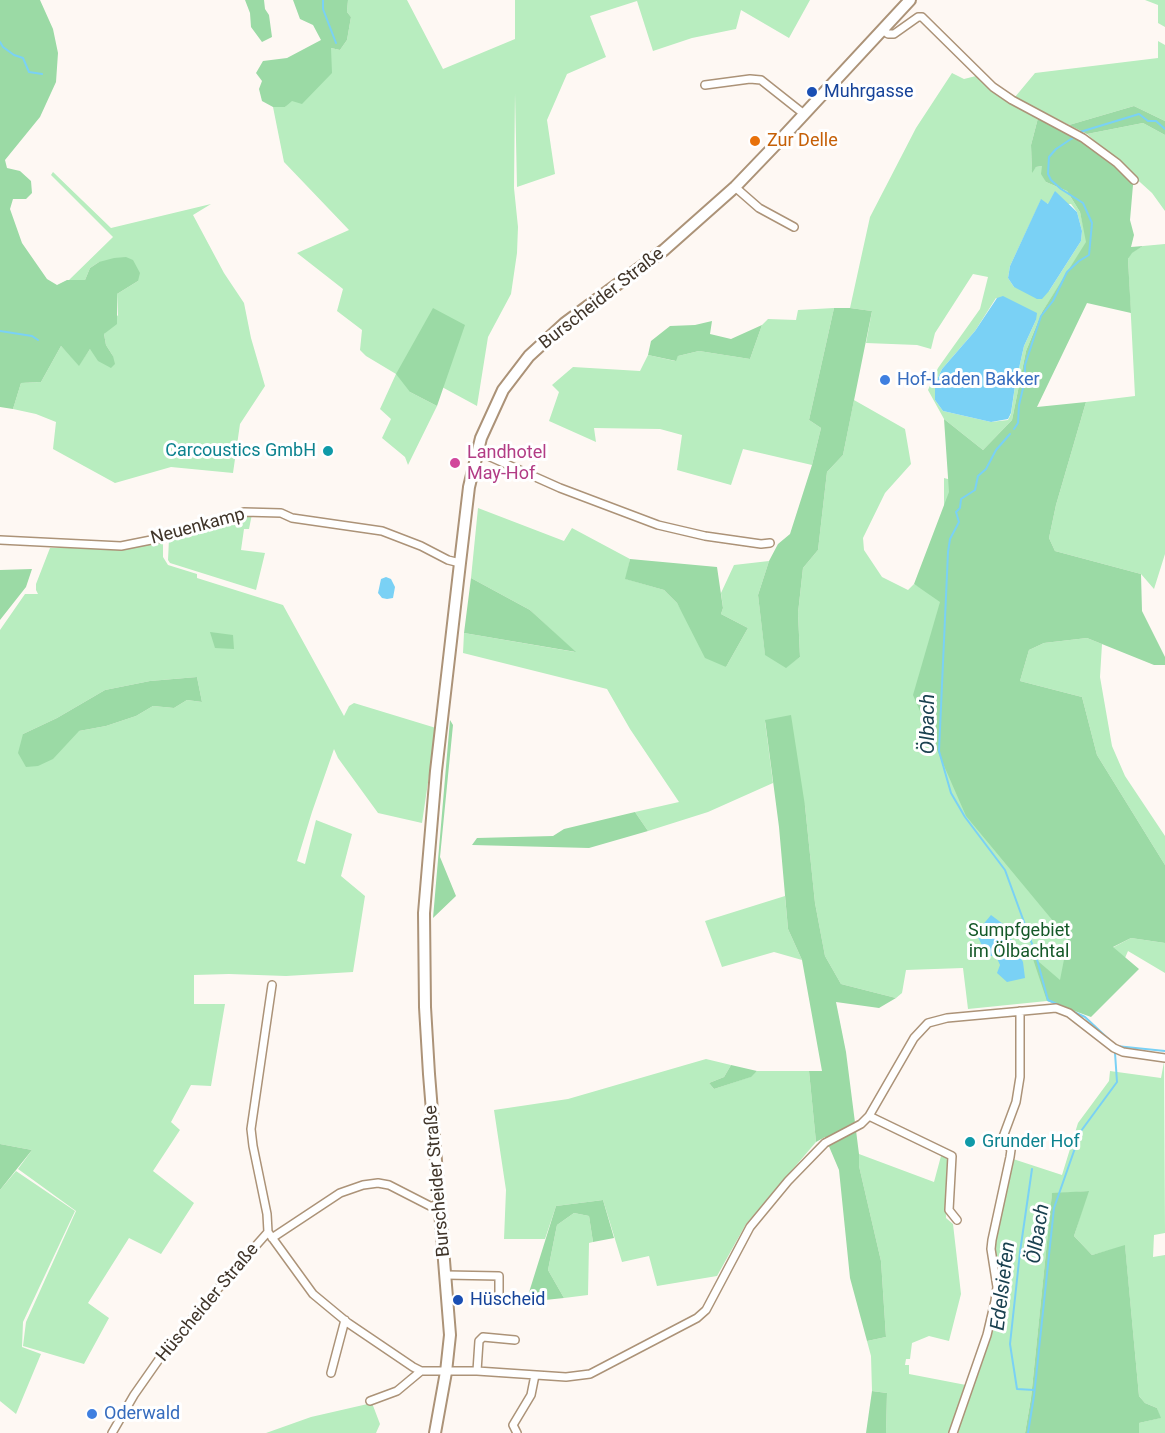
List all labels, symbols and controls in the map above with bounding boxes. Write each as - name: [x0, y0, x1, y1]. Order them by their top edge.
- place label: Muhrgasse: [824, 81, 914, 103]
- marker: Muhrgasse: [805, 85, 819, 99]
- place label: Zur Delle: [767, 130, 838, 152]
- marker: Zur Delle: [748, 134, 762, 148]
- street label: Burscheider Straße: [535, 244, 669, 354]
- place label: Hof-Laden Bakker: [897, 369, 1040, 391]
- marker: Hof-Laden Bakker: [878, 373, 892, 387]
- place label: Carcoustics GmbH: [165, 440, 316, 462]
- place label: Landhotel May-Hof: [467, 442, 547, 484]
- marker: Carcoustics GmbH: [321, 444, 335, 458]
- marker: Landhotel May-Hof: [448, 456, 462, 470]
- street label: Neuenkamp: [149, 504, 247, 550]
- water label: Ölbach: [917, 694, 941, 754]
- park label: Sumpfgebiet im Ölbachtal: [968, 920, 1070, 962]
- street label: Burscheider Straße: [421, 1104, 455, 1258]
- place label: Grunder Hof: [982, 1131, 1080, 1153]
- marker: Grunder Hof: [963, 1135, 977, 1149]
- water label: Ölbach: [1022, 1202, 1056, 1266]
- street label: Hüscheider Straße: [152, 1239, 264, 1367]
- water label: Edelsiefen: [987, 1240, 1021, 1332]
- place label: Hüscheid: [470, 1289, 545, 1311]
- marker: Hüscheid: [451, 1293, 465, 1307]
- place label: Oderwald: [104, 1403, 180, 1425]
- marker: Oderwald: [85, 1407, 99, 1421]

